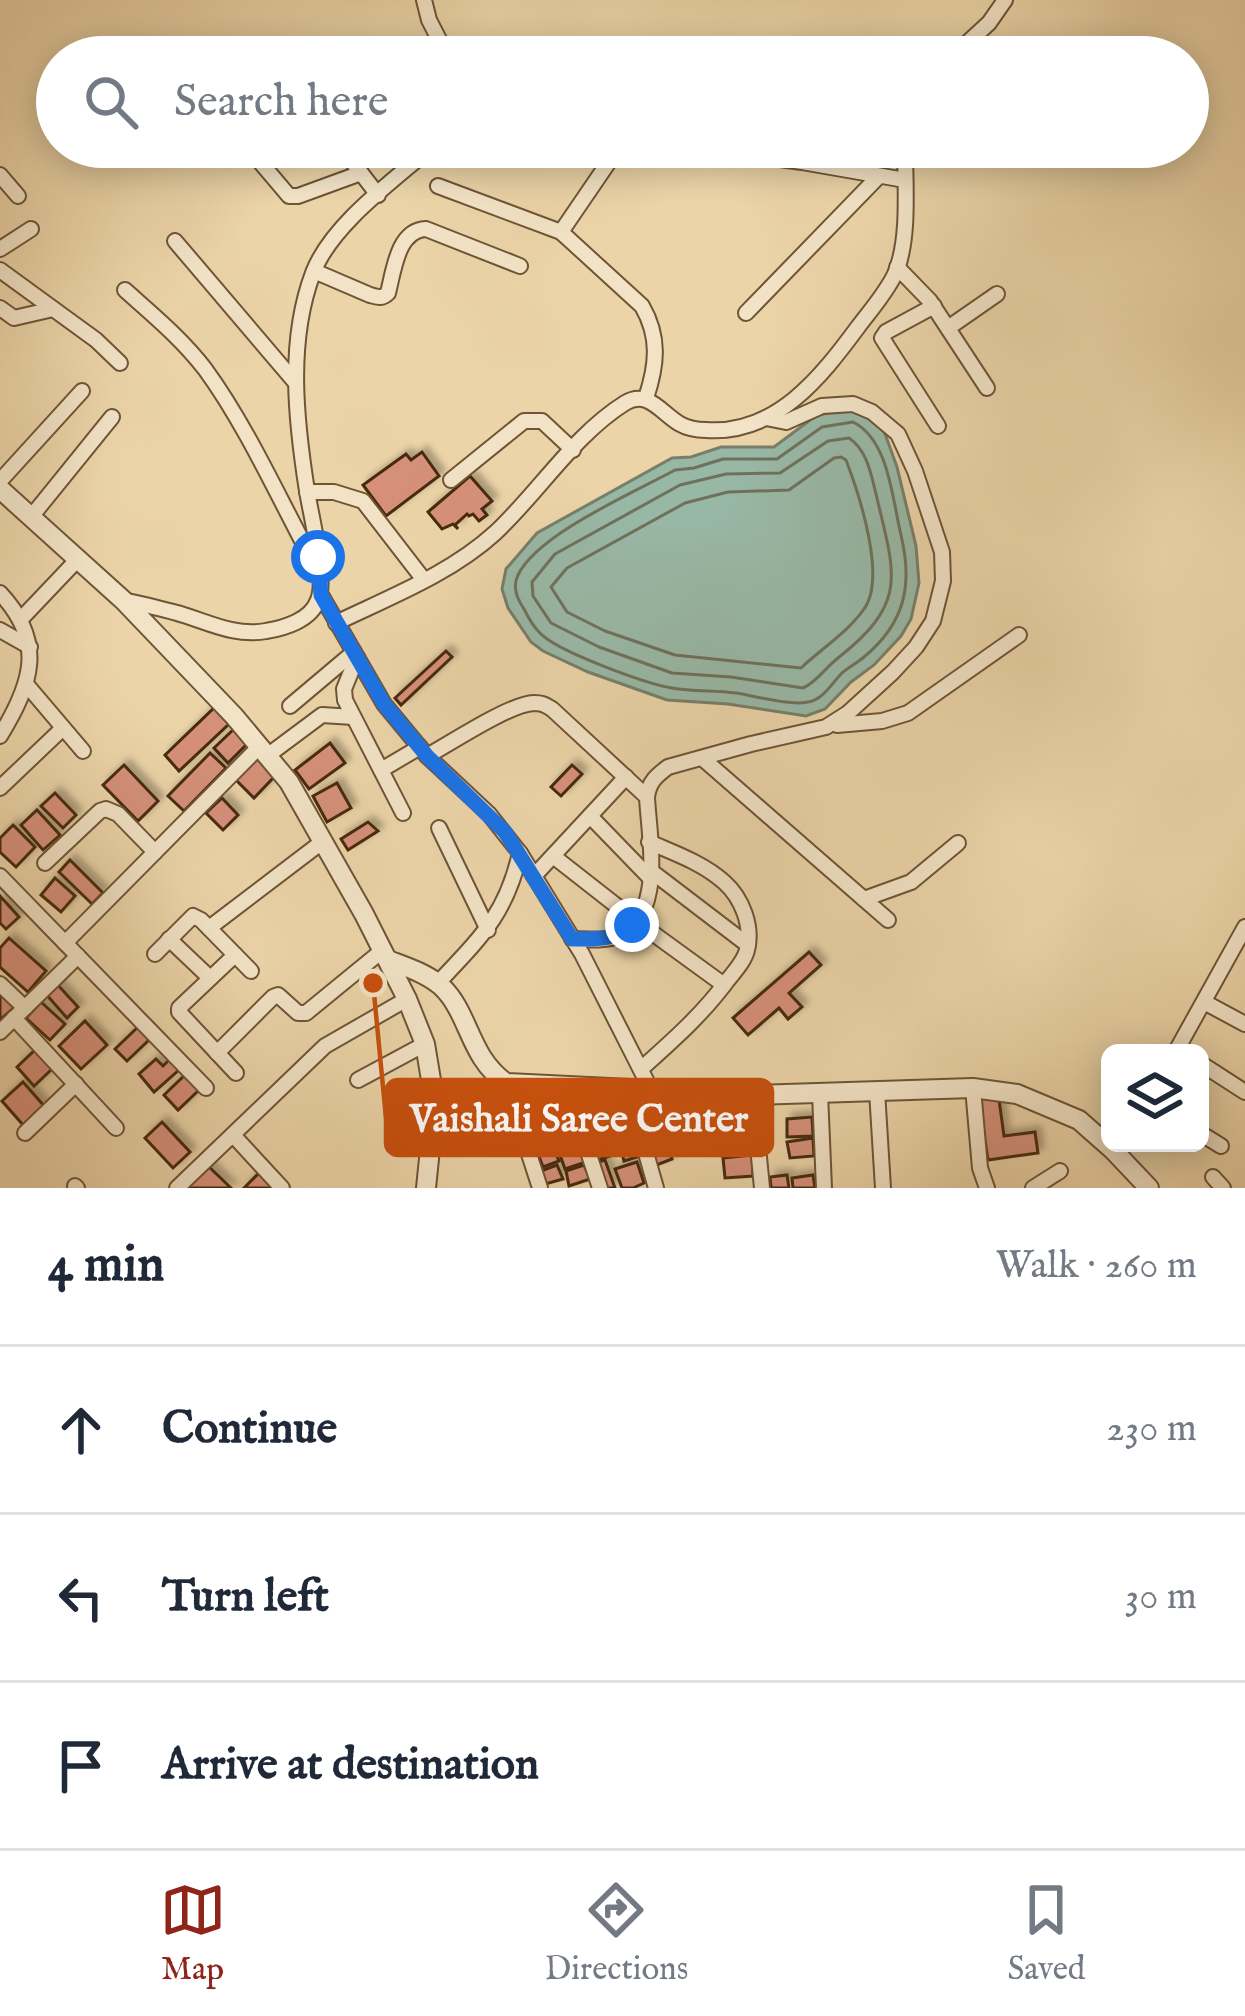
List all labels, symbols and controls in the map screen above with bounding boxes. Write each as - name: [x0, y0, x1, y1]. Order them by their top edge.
- search box: [36, 36, 1209, 168]
- icon: search: [78, 69, 144, 135]
- text: Search here: [174, 74, 388, 131]
- route start: [291, 530, 345, 584]
- route end: [605, 898, 659, 952]
- map controls: [1101, 1044, 1209, 1152]
- button: layers: [1101, 1044, 1209, 1152]
- callout: Vaishali Saree Center: [386, 1080, 772, 1155]
- text: Vaishali Saree Center: [409, 1096, 749, 1145]
- text: 4 min: [48, 1234, 164, 1299]
- text: Walk · 260 m: [996, 1242, 1197, 1291]
- icon: ahead: [48, 1397, 114, 1463]
- text: Continue: [162, 1401, 337, 1458]
- text: 230 m: [1106, 1405, 1197, 1454]
- icon: left: [48, 1565, 114, 1631]
- text: Turn left: [162, 1569, 329, 1626]
- text: 30 m: [1125, 1573, 1197, 1622]
- icon: arrive: [48, 1733, 114, 1799]
- text: Arrive at destination: [162, 1737, 539, 1794]
- tab: Map: [160, 1877, 226, 1991]
- tab: Directions: [545, 1877, 688, 1991]
- tab: Saved: [1007, 1877, 1085, 1991]

